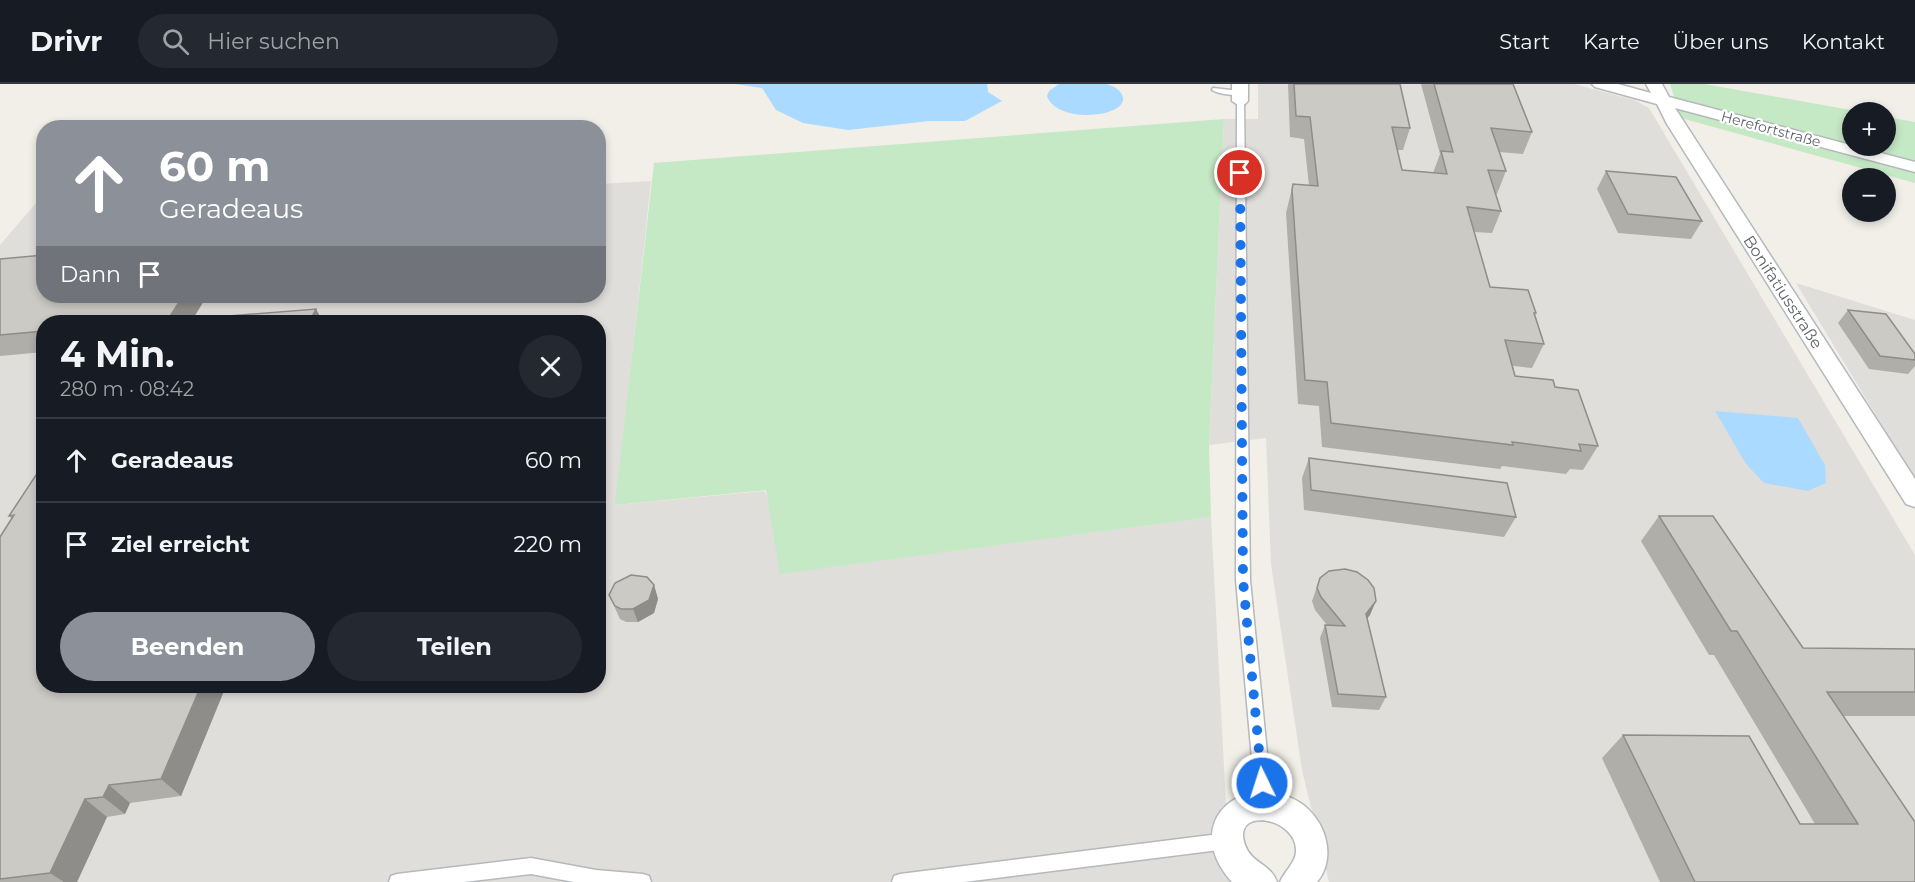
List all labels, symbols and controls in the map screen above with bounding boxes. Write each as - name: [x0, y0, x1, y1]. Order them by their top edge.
- search box: [138, 14, 558, 68]
- text: Drivr: [30, 24, 102, 58]
- icon: search: [159, 25, 192, 58]
- text: Hier suchen: [207, 28, 340, 55]
- text: Start: [1499, 29, 1550, 54]
- text: Karte: [1583, 29, 1640, 54]
- text: Über uns: [1673, 29, 1769, 54]
- text: Kontakt: [1802, 29, 1885, 54]
- map controls: [1842, 102, 1896, 222]
- button: +: [1842, 102, 1896, 156]
- street label: Herefortstraße: [1719, 107, 1823, 151]
- text: 60 m: [159, 140, 270, 192]
- icon: ahead: [60, 144, 138, 222]
- pin: [1214, 147, 1265, 198]
- icon: arrive: [1223, 156, 1256, 189]
- button: −: [1842, 168, 1896, 222]
- text: Geradeaus: [159, 192, 303, 225]
- street label: Bonifatiusstraße: [1739, 232, 1827, 352]
- icon: arrive: [133, 258, 166, 291]
- text: Dann: [60, 261, 121, 288]
- text: 4 Min.: [60, 332, 175, 376]
- button: close: [519, 335, 582, 398]
- text: 280 m · 08:42: [60, 377, 194, 401]
- icon: ahead: [60, 444, 93, 477]
- text: Geradeaus: [111, 447, 233, 474]
- text: 60 m: [525, 447, 582, 474]
- icon: arrive: [60, 528, 93, 561]
- text: Ziel erreicht: [111, 531, 250, 558]
- text: 220 m: [513, 531, 582, 558]
- button: Beenden: [60, 612, 315, 681]
- button: Teilen: [327, 612, 582, 681]
- position arrow: [1230, 751, 1294, 815]

